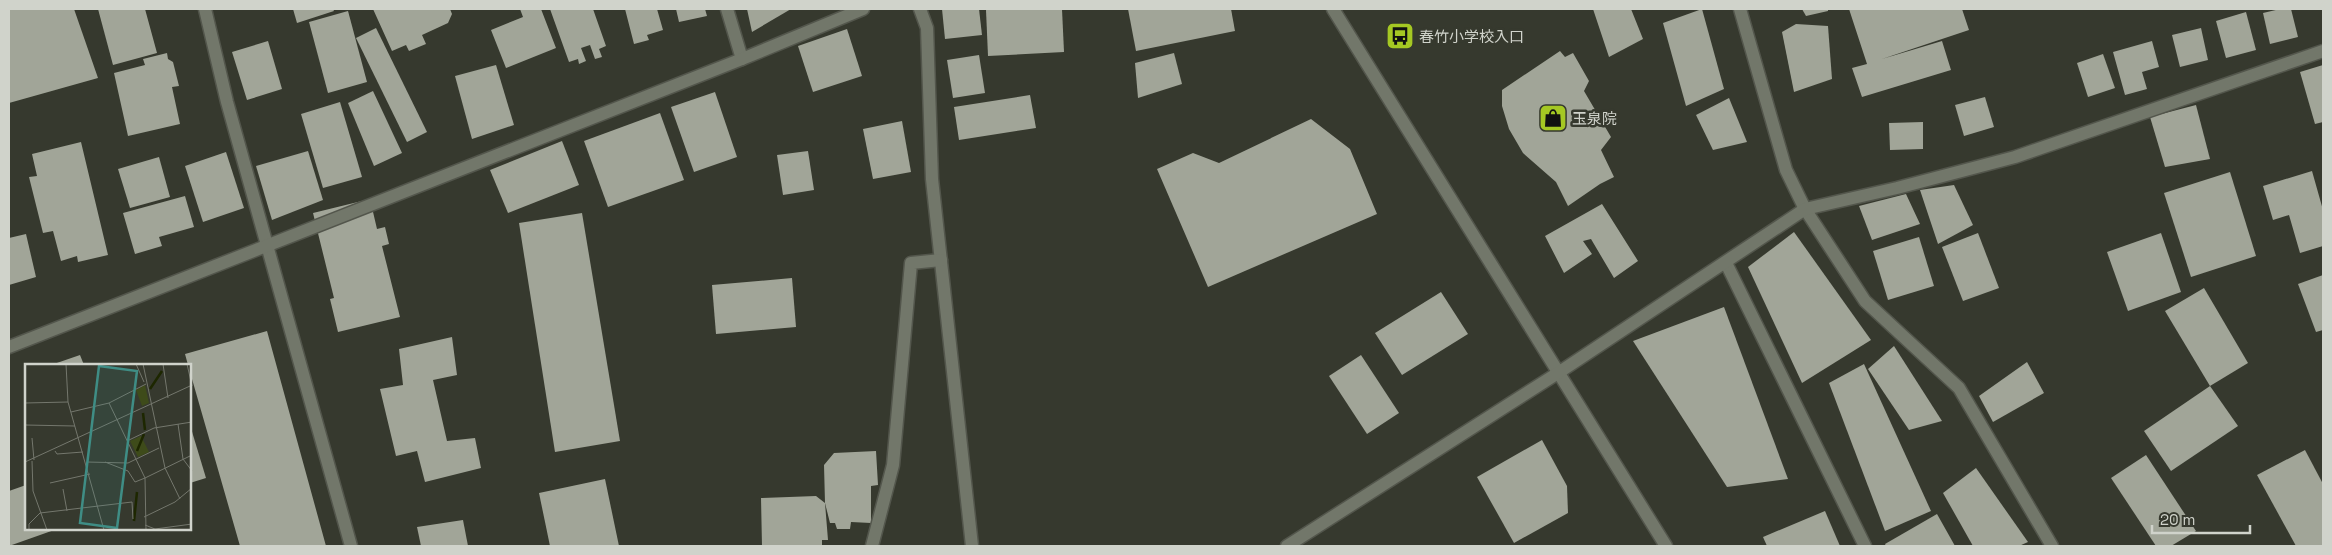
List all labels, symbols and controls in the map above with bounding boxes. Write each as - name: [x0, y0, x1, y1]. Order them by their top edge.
- bus stop icon: 春竹小学校入口: [1385, 21, 1415, 51]
- place label: 春竹小学校入口: [1419, 27, 1524, 46]
- shop icon: 玉泉院: [1538, 103, 1568, 133]
- place label: 玉泉院: [1572, 109, 1617, 128]
- inset map: [25, 364, 191, 530]
- scale bar: [2152, 502, 2250, 534]
- text: 20 m: [2160, 510, 2195, 529]

